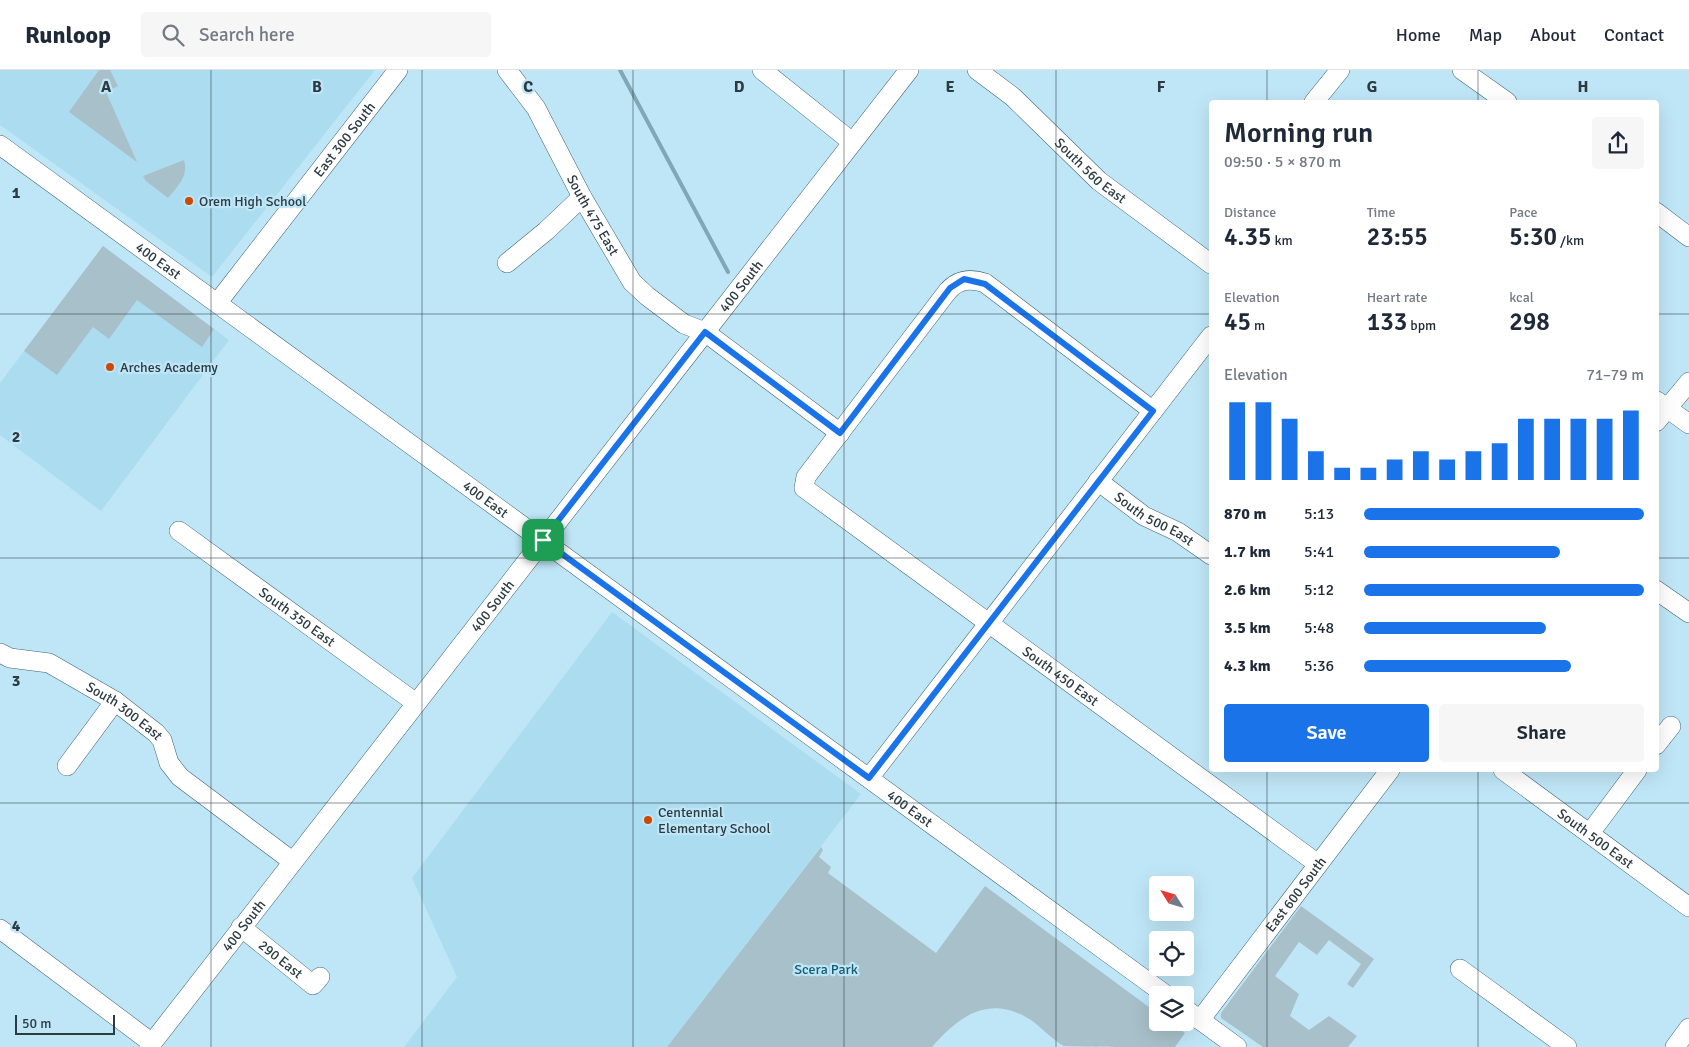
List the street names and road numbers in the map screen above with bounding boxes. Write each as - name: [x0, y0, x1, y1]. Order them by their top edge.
- street label: East 300 South: [310, 98, 379, 180]
- street label: South 560 East: [1051, 134, 1130, 207]
- street label: South 475 East: [563, 172, 623, 258]
- street label: 400 East: [132, 238, 184, 283]
- street label: 400 South: [715, 257, 766, 315]
- street label: 400 East: [460, 477, 512, 521]
- street label: South 500 East: [1111, 488, 1197, 549]
- street label: 400 South: [467, 576, 518, 635]
- street label: South 350 East: [256, 583, 339, 650]
- street label: South 450 East: [1019, 642, 1102, 709]
- street label: South 300 East: [83, 678, 167, 743]
- street label: 400 East: [884, 786, 936, 830]
- street label: South 500 East: [1554, 805, 1637, 872]
- street label: East 600 South: [1262, 853, 1330, 935]
- street label: 400 South: [218, 896, 269, 955]
- street label: 290 East: [255, 936, 306, 982]

